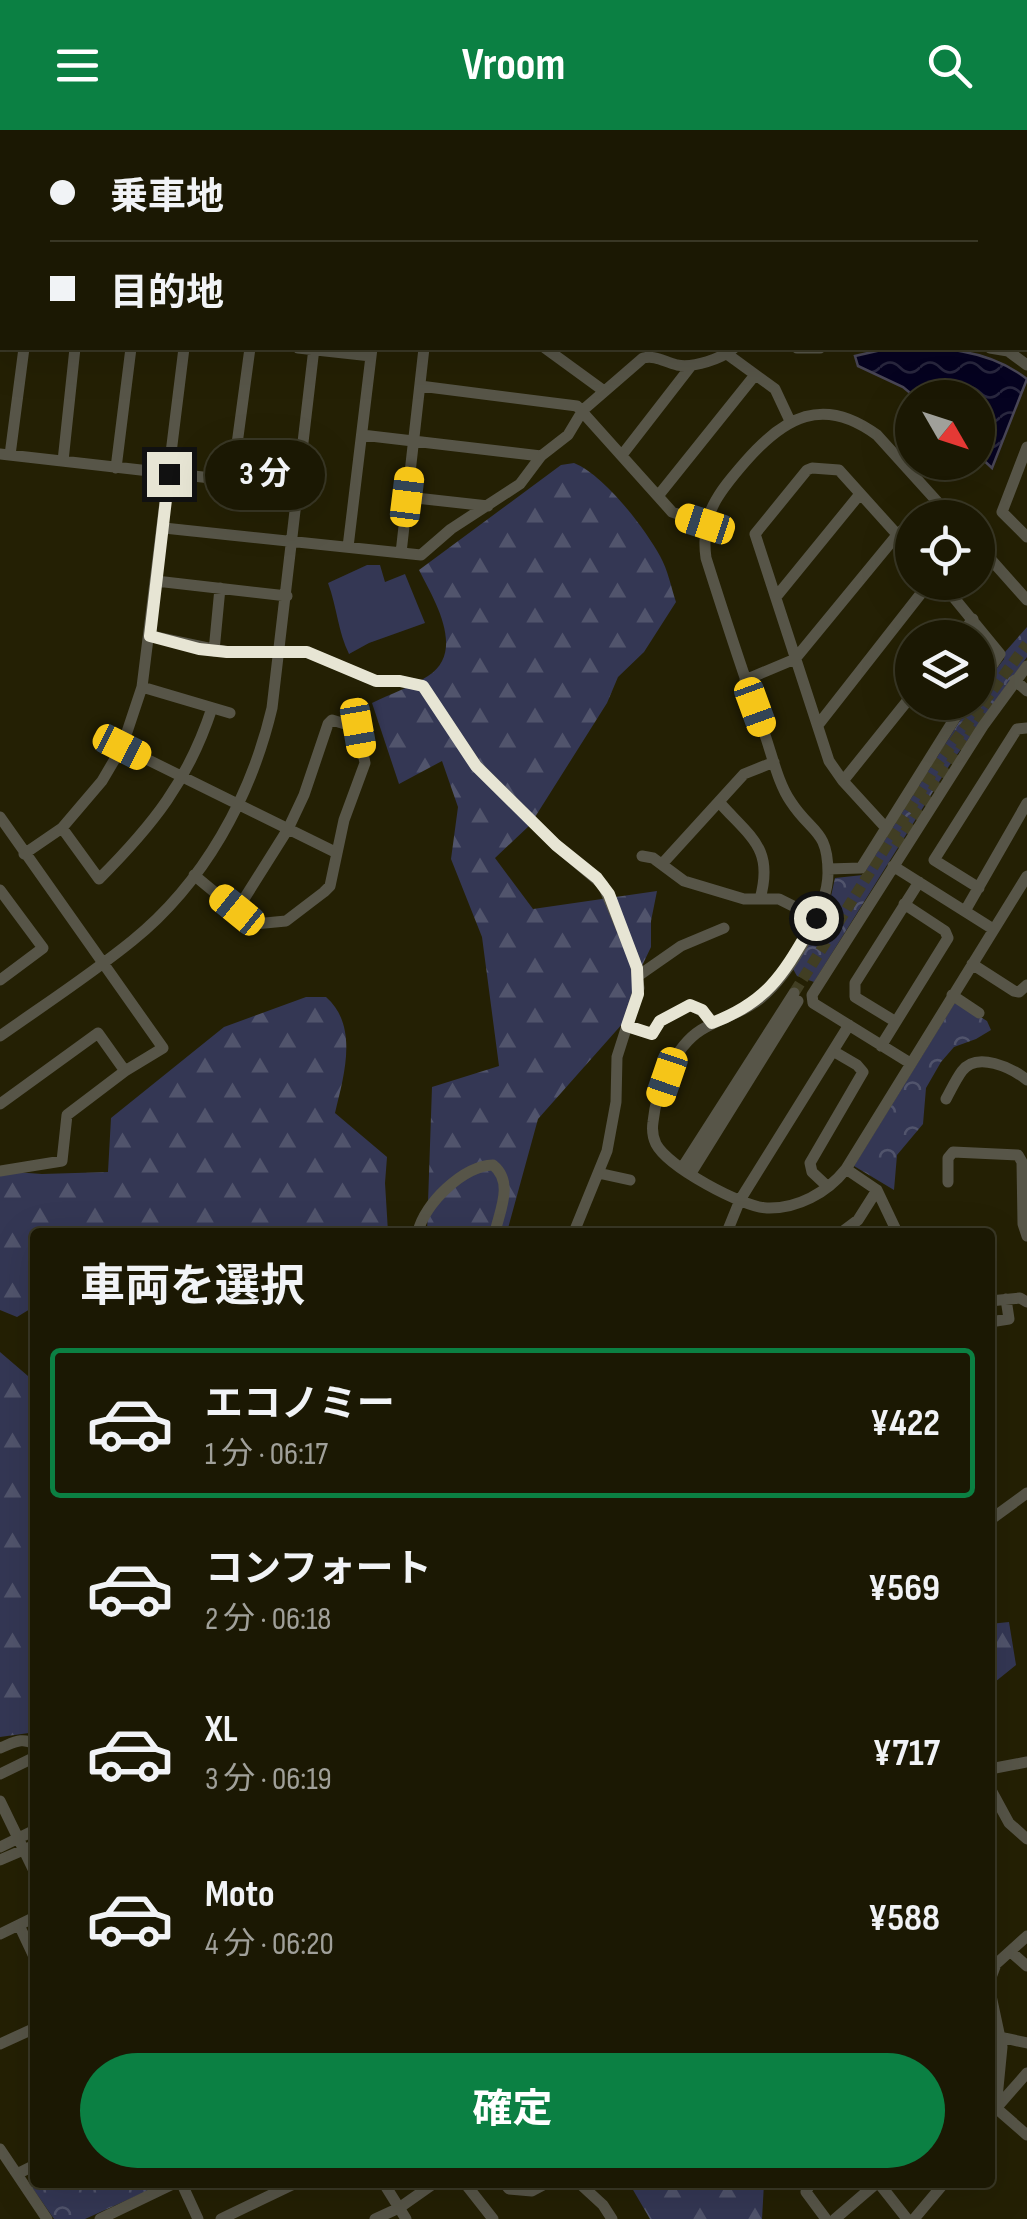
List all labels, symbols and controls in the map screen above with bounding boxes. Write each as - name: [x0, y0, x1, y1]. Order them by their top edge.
- icon: menu: [50, 38, 105, 93]
- text: Vroom: [462, 38, 565, 93]
- icon: search: [922, 38, 977, 93]
- text: 乗車地: [110, 175, 224, 220]
- text: 目的地: [110, 271, 224, 316]
- north arrow: [895, 380, 995, 480]
- map controls: [895, 380, 995, 720]
- callout: 3 分: [204, 439, 324, 509]
- route end: [147, 452, 192, 497]
- text: 3 分: [239, 455, 291, 494]
- car: [388, 465, 426, 529]
- car: [672, 500, 738, 548]
- button: locate: [895, 500, 995, 600]
- button: layers: [895, 620, 995, 720]
- car: [731, 674, 779, 740]
- car: [338, 696, 378, 760]
- car: [88, 720, 156, 774]
- car: [204, 879, 270, 941]
- route start: [794, 896, 839, 941]
- car: [643, 1044, 691, 1110]
- text: 車両を選択: [80, 1260, 305, 1315]
- icon: car: [85, 1378, 175, 1468]
- text: エコノミー: [205, 1382, 395, 1427]
- text: ¥422: [870, 1401, 940, 1446]
- text: 1 分 · 06:17: [205, 1435, 328, 1474]
- icon: car: [85, 1543, 175, 1633]
- text: コンフォート: [205, 1547, 432, 1592]
- text: ¥569: [868, 1566, 940, 1611]
- text: 2 分 · 06:18: [205, 1600, 331, 1639]
- text: XL: [205, 1707, 238, 1752]
- icon: car: [85, 1708, 175, 1798]
- text: ¥717: [872, 1731, 940, 1776]
- text: 3 分 · 06:19: [205, 1760, 332, 1799]
- text: Moto: [205, 1872, 275, 1917]
- icon: car: [85, 1873, 175, 1963]
- text: ¥588: [868, 1896, 940, 1941]
- text: 4 分 · 06:20: [205, 1925, 334, 1964]
- button: 確定: [80, 2053, 945, 2168]

